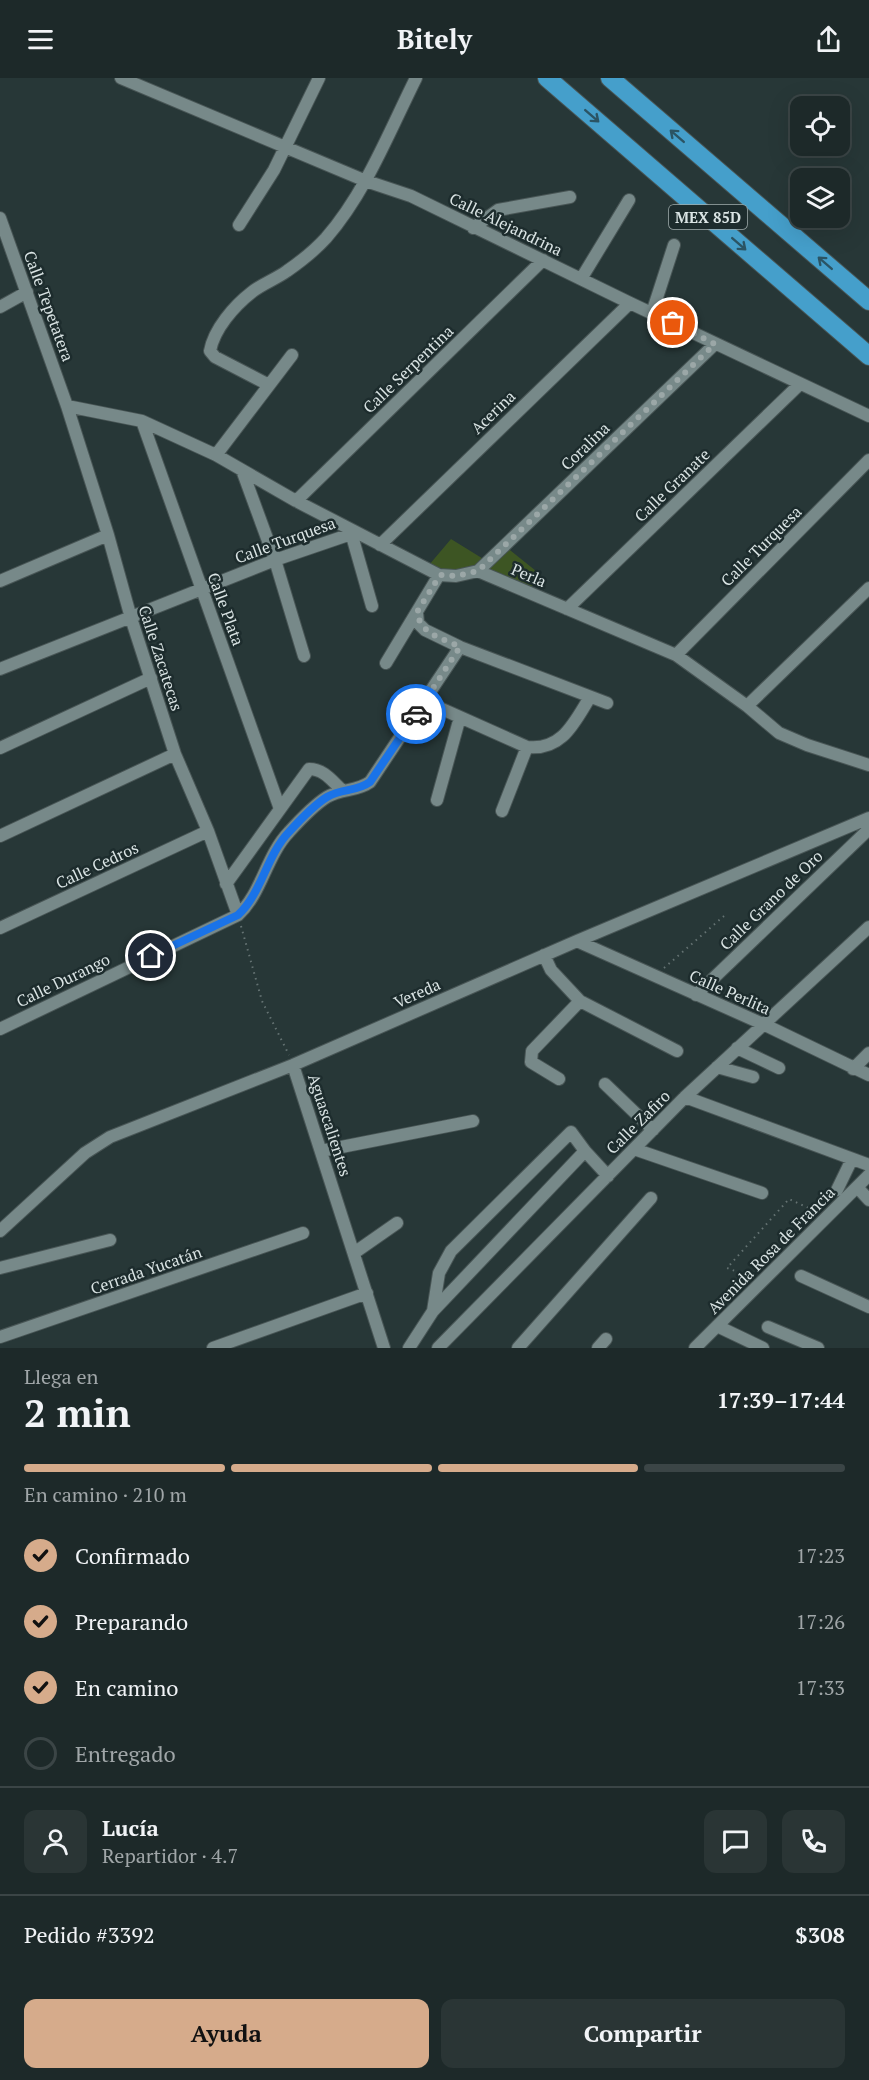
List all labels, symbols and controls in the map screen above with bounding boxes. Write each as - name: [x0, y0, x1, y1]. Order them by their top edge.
- text: Bitely: [397, 21, 472, 57]
- icon: menu: [24, 23, 57, 56]
- icon: share: [812, 23, 845, 56]
- map controls: [790, 96, 850, 228]
- button: locate: [790, 96, 850, 156]
- one-way arrow: [584, 109, 599, 123]
- one-way arrow: [669, 129, 685, 142]
- button: layers: [790, 168, 850, 228]
- street label: Calle Alejandrina: [446, 187, 566, 261]
- road number: MEX 85D: [669, 205, 747, 229]
- one-way arrow: [731, 237, 746, 251]
- street label: Calle Tepetatera: [19, 248, 79, 364]
- one-way arrow: [818, 256, 833, 270]
- pin: [647, 297, 698, 348]
- icon: bag: [656, 306, 689, 339]
- street label: Calle Serpentina: [358, 320, 458, 418]
- street label: Acerina: [466, 385, 520, 439]
- street label: Coralina: [556, 417, 614, 475]
- street label: Calle Granate: [630, 443, 714, 527]
- street label: Calle Turquesa: [716, 501, 806, 591]
- street label: Calle Turquesa: [232, 512, 338, 568]
- street label: Perla: [508, 558, 550, 592]
- street label: Calle Plata: [203, 569, 249, 649]
- street label: Calle Zacatecas: [134, 602, 188, 714]
- courier: [386, 684, 446, 744]
- icon: car: [400, 698, 433, 731]
- street label: Calle Cedros: [52, 836, 142, 894]
- street label: Calle Grano de Oro: [715, 845, 827, 955]
- pin: [125, 930, 176, 981]
- icon: home: [134, 939, 167, 972]
- street label: Calle Durango: [13, 948, 114, 1012]
- street label: Calle Perlita: [686, 964, 774, 1020]
- street label: Vereda: [390, 973, 444, 1013]
- street label: Aguascalientes: [303, 1071, 357, 1179]
- street label: Calle Zafiro: [601, 1085, 675, 1159]
- street label: Avenida Rosa de Francia: [702, 1181, 840, 1319]
- street label: Cerrada Yucatán: [87, 1240, 205, 1299]
- text: Llega en: [24, 1363, 98, 1390]
- text: 17:39–17:44: [717, 1385, 845, 1414]
- text: 2 min: [24, 1386, 131, 1438]
- text: En camino · 210 m: [24, 1481, 187, 1508]
- icon: check: [24, 1539, 57, 1572]
- text: Confirmado: [75, 1541, 190, 1570]
- text: 17:23: [796, 1542, 845, 1569]
- icon: check: [24, 1605, 57, 1638]
- text: Preparando: [75, 1607, 188, 1636]
- text: 17:26: [796, 1608, 845, 1635]
- icon: check: [24, 1671, 57, 1704]
- text: En camino: [75, 1673, 178, 1702]
- text: 17:33: [796, 1674, 845, 1701]
- text: Entregado: [75, 1739, 176, 1768]
- button: person: [24, 1810, 87, 1873]
- button: chat: [704, 1810, 767, 1873]
- button: phone: [782, 1810, 845, 1873]
- text: Lucía: [102, 1813, 159, 1842]
- text: Repartidor · 4.7: [102, 1842, 238, 1869]
- text: Pedido #3392: [24, 1920, 155, 1949]
- text: $308: [795, 1920, 845, 1949]
- button: Ayuda: [24, 1999, 429, 2068]
- button: Compartir: [441, 1999, 845, 2068]

